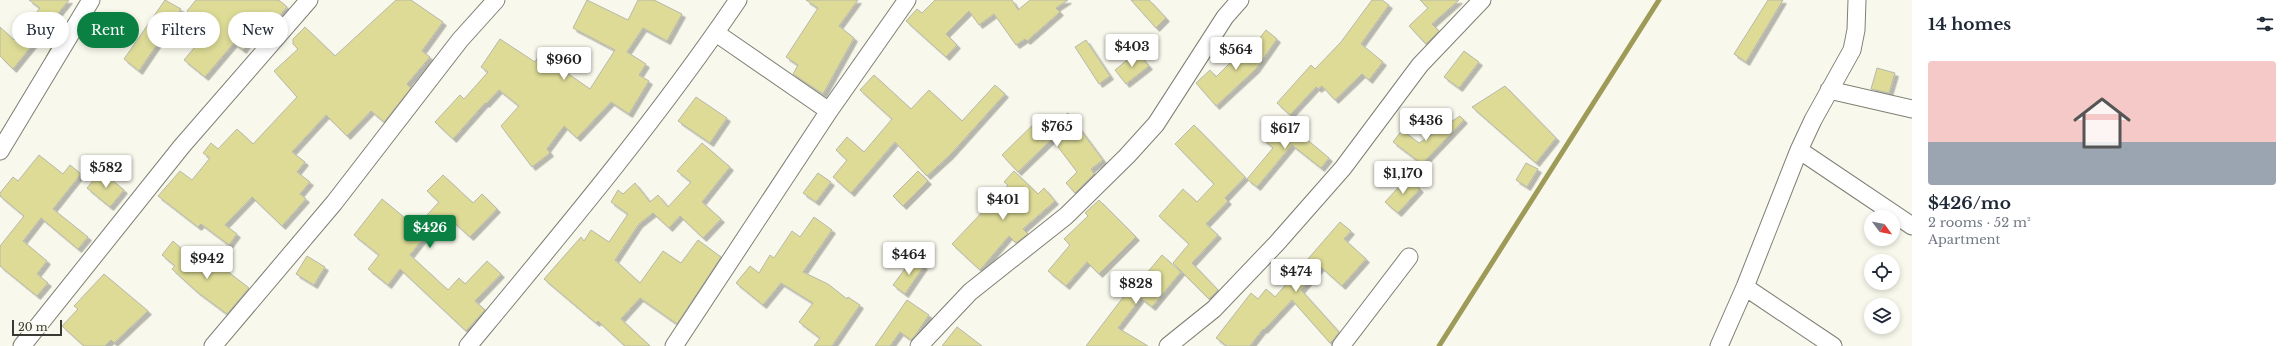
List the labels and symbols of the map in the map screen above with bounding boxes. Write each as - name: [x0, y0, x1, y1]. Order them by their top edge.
- pin: $403: [1108, 34, 1156, 68]
- pin: $564: [1212, 37, 1260, 71]
- pin: $960: [540, 47, 588, 81]
- pin: $436: [1402, 108, 1450, 142]
- pin: $765: [1033, 114, 1081, 148]
- pin: $617: [1261, 116, 1309, 150]
- pin: $582: [82, 155, 130, 189]
- pin: $1,170: [1370, 161, 1436, 195]
- pin: $401: [979, 187, 1027, 221]
- north arrow: [1864, 210, 1900, 246]
- pin: $426: [406, 215, 454, 249]
- pin: $464: [885, 242, 933, 276]
- pin: $942: [183, 246, 231, 280]
- pin: $474: [1272, 259, 1320, 293]
- pin: $828: [1112, 271, 1160, 305]
- scale bar: [12, 318, 62, 337]

